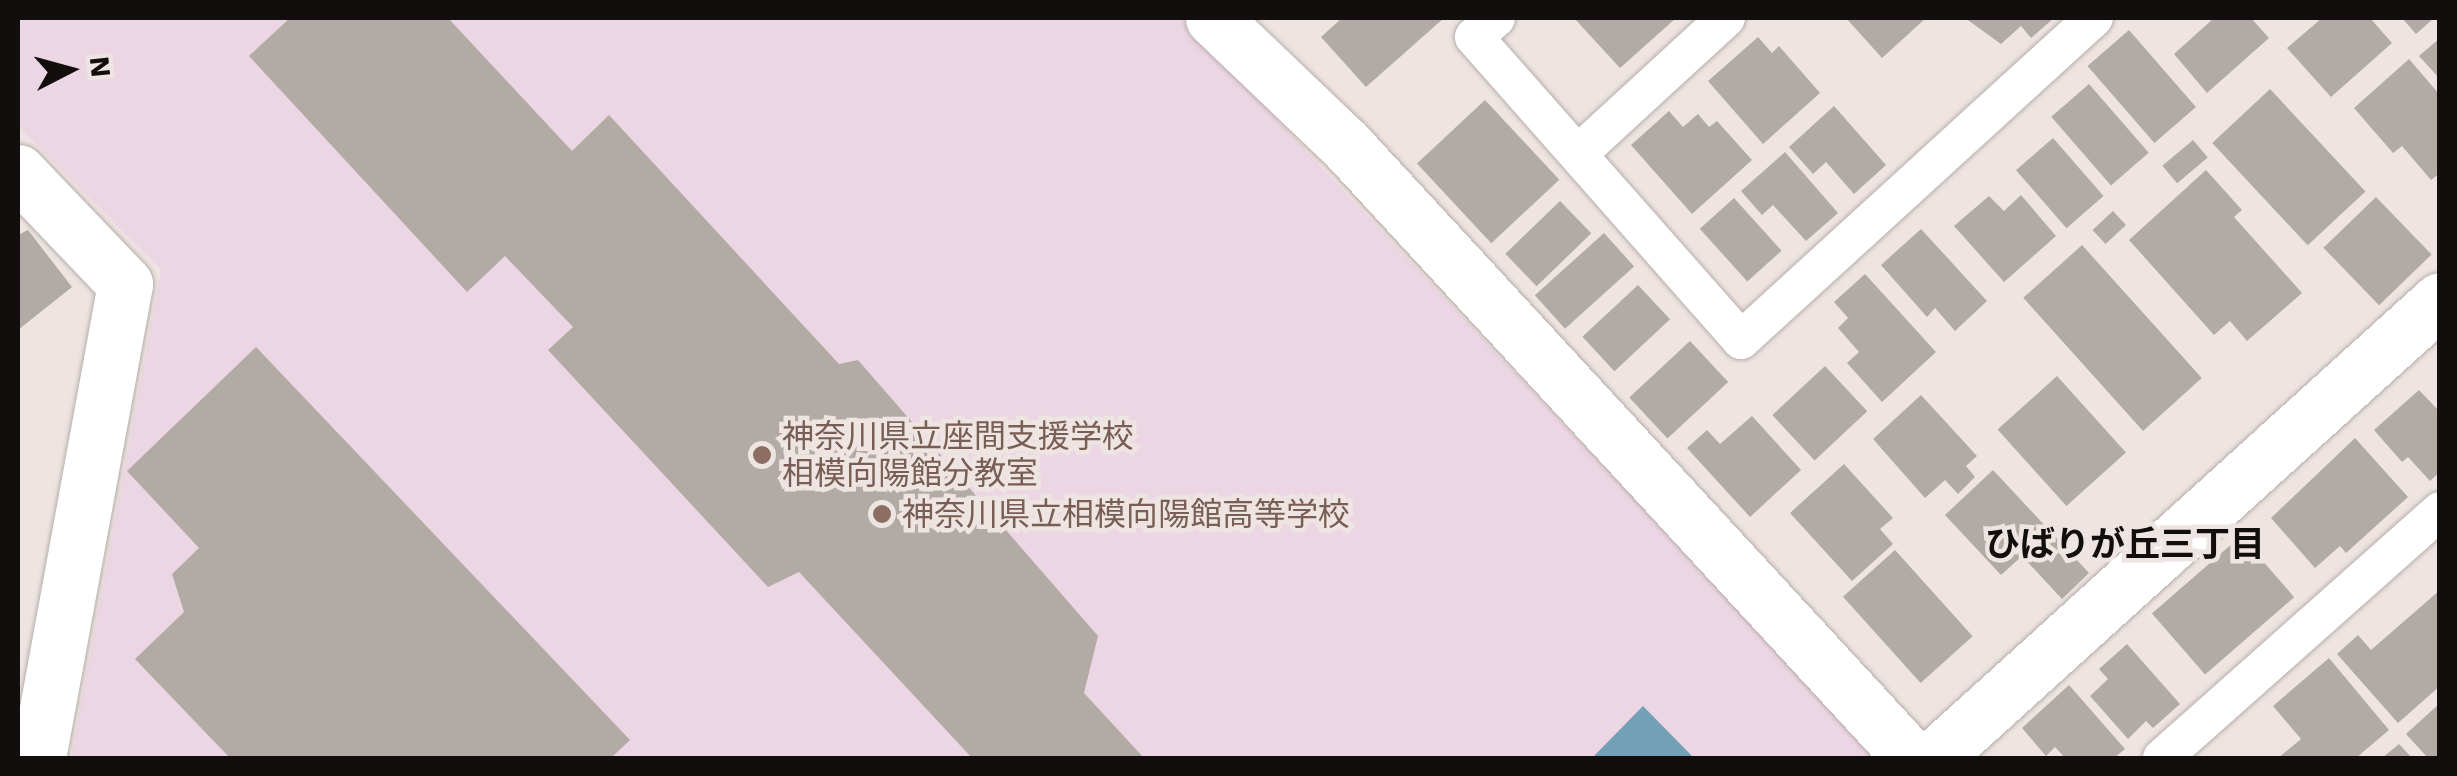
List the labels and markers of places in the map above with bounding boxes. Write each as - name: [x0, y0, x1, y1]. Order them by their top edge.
- place label: 神奈川県立座間支援学校 相模向陽館分教室: [782, 418, 1134, 493]
- marker: 神奈川県立座間支援学校 相模向陽館分教室: [751, 444, 773, 466]
- place label: 神奈川県立相模向陽館高等学校: [902, 495, 1350, 533]
- marker: 神奈川県立相模向陽館高等学校: [871, 503, 893, 525]

